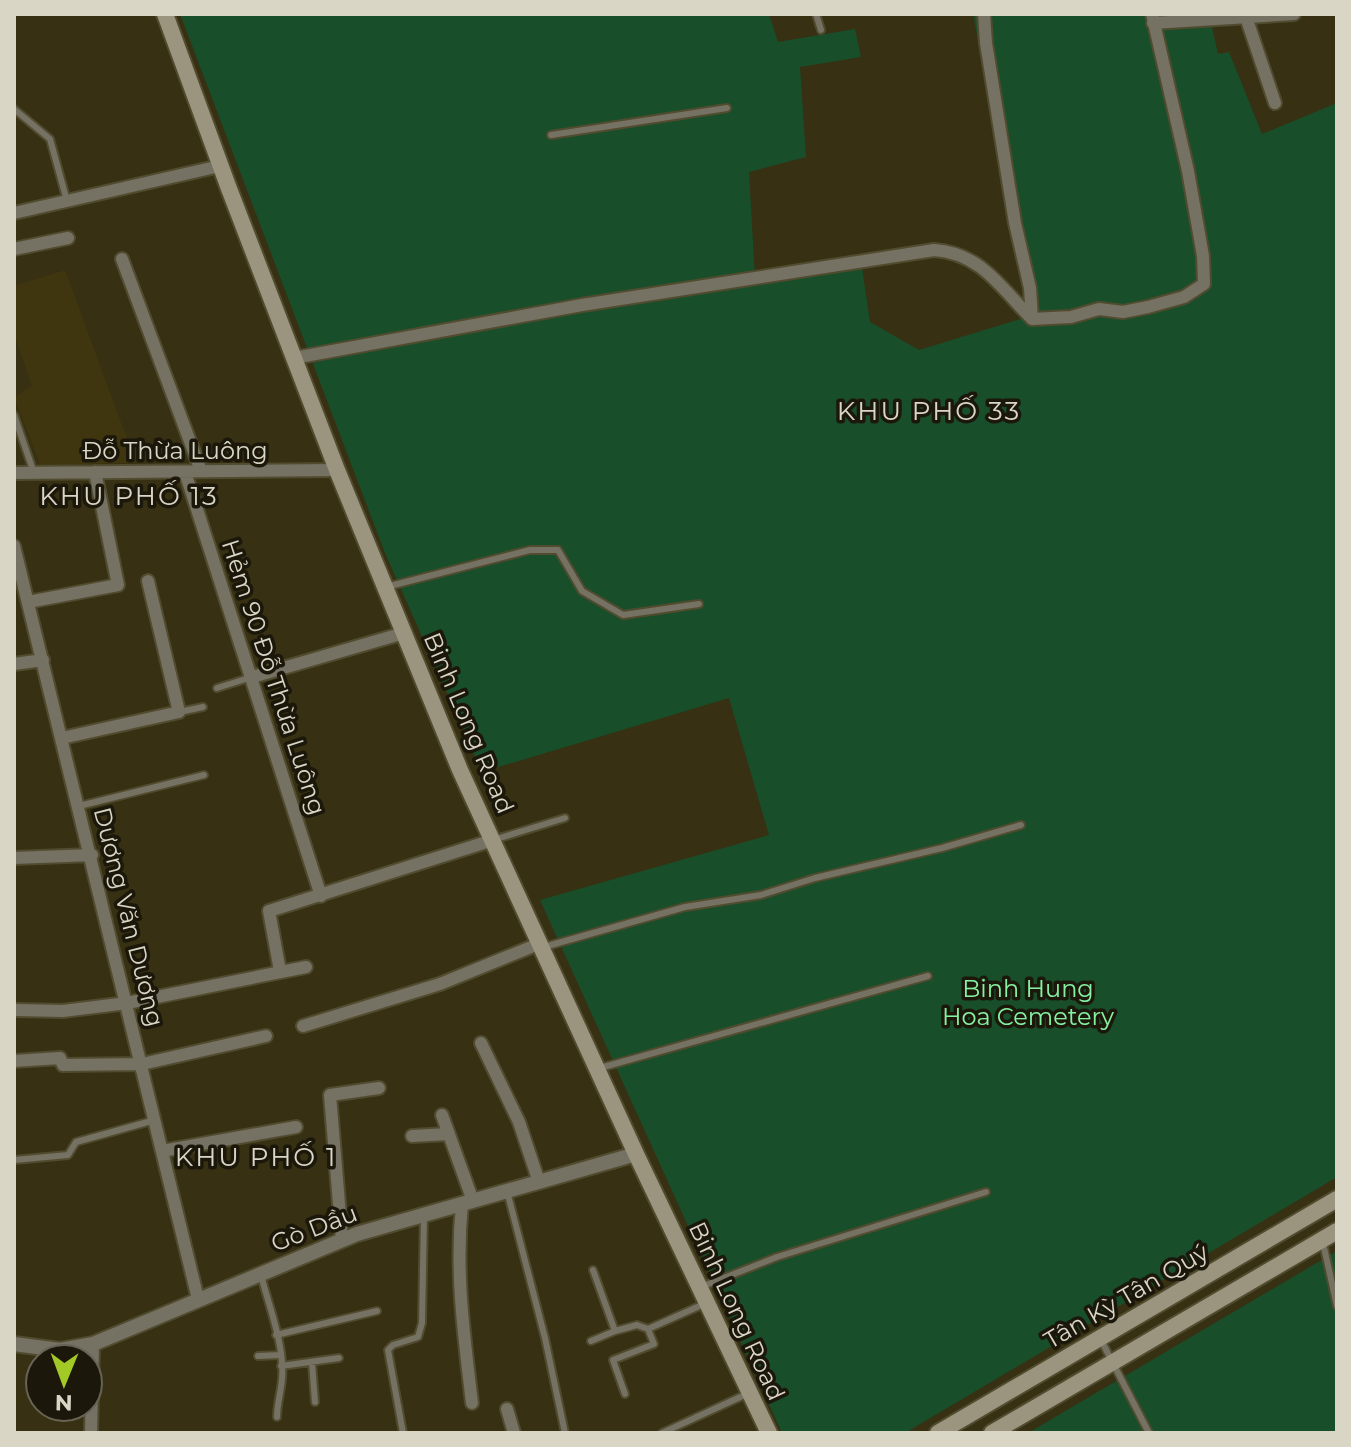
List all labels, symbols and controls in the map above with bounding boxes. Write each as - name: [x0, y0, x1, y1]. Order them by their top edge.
- district label: KHU PHỐ 33: [837, 395, 1021, 427]
- street label: Đỗ Thừa Luông: [82, 436, 268, 465]
- district label: KHU PHỐ 13: [39, 480, 219, 512]
- street label: Hẻm 90 Đỗ Thừa Luông: [216, 536, 332, 818]
- street label: Binh Long Road: [418, 628, 520, 818]
- street label: Dương Văn Dương: [88, 804, 170, 1030]
- park label: Binh Hung Hoa Cemetery: [942, 974, 1114, 1031]
- district label: KHU PHỐ 1: [175, 1141, 337, 1173]
- street label: Gò Dầu: [267, 1198, 361, 1258]
- street label: Binh Long Road: [683, 1217, 791, 1405]
- street label: Tân Kỳ Tân Quý: [1039, 1237, 1213, 1355]
- north arrow: [24, 1343, 104, 1423]
- text: N: [55, 1389, 73, 1416]

